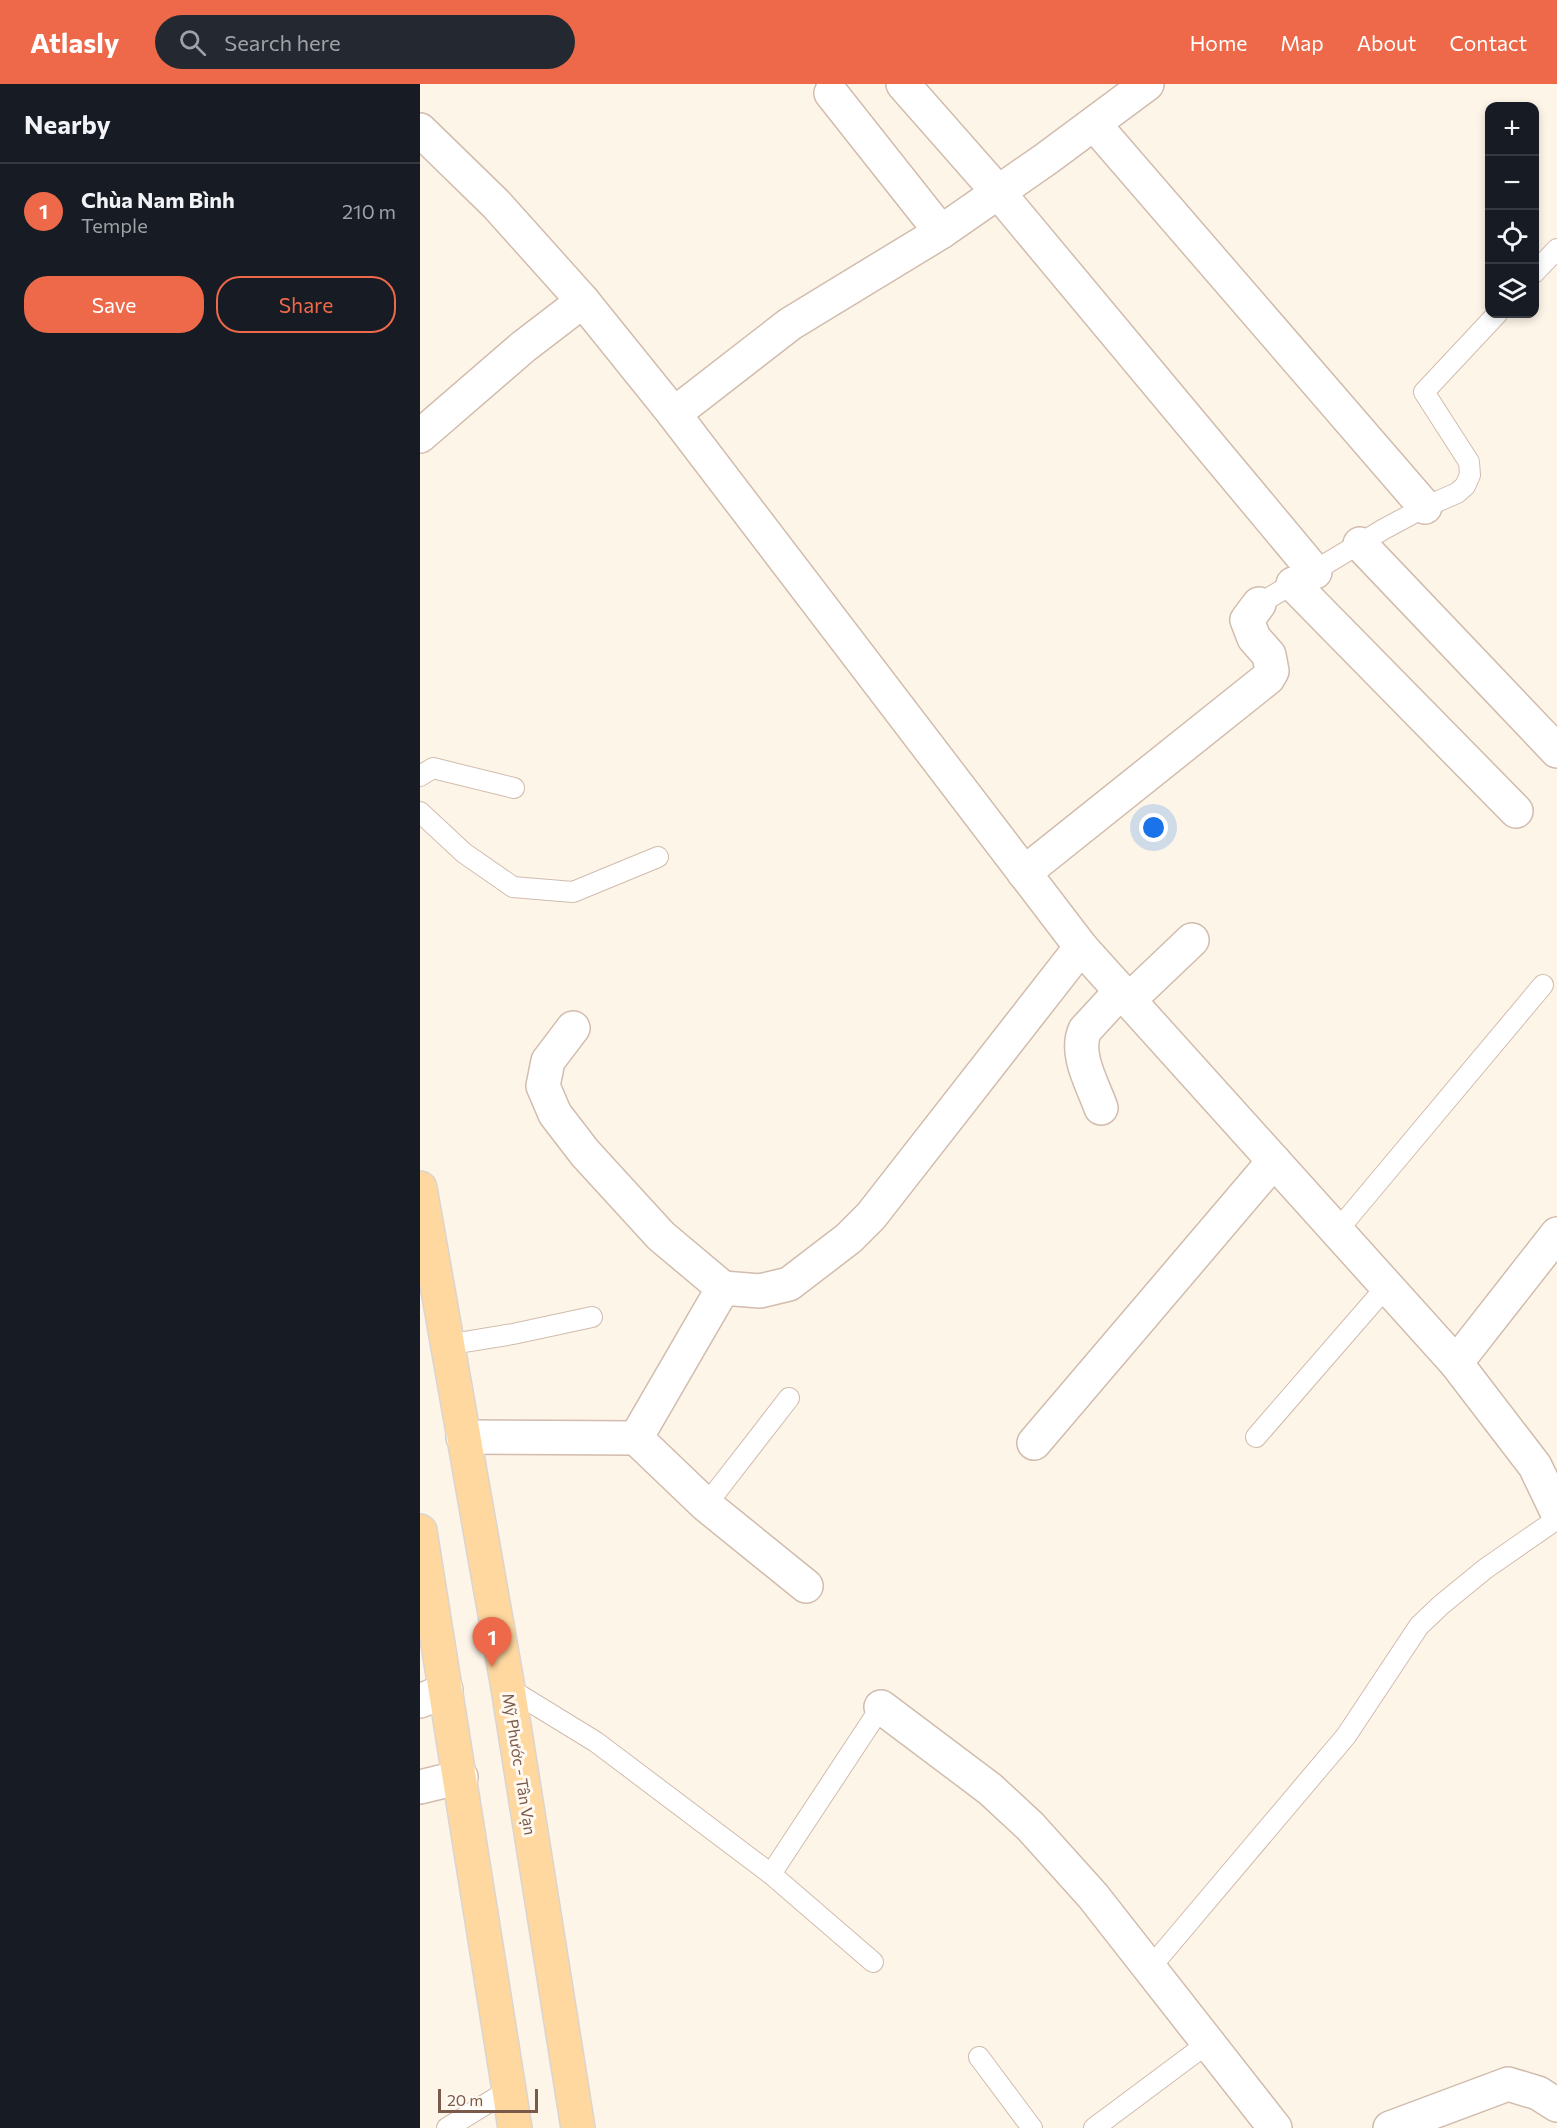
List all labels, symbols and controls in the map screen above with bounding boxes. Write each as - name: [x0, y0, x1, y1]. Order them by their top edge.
- search box: [155, 15, 575, 69]
- text: Atlasly: [30, 25, 119, 59]
- icon: search: [176, 26, 209, 59]
- text: Search here: [224, 29, 341, 56]
- text: Home: [1190, 30, 1247, 55]
- text: Map: [1280, 30, 1324, 55]
- text: About: [1357, 30, 1416, 55]
- text: Contact: [1449, 30, 1527, 55]
- map controls: [1485, 102, 1539, 318]
- button: +: [1485, 102, 1539, 156]
- text: Nearby: [24, 108, 111, 139]
- button: −: [1485, 156, 1539, 210]
- text: Chùa Nam Bình: [81, 186, 235, 213]
- text: 1: [39, 199, 48, 223]
- text: 210 m: [342, 199, 396, 223]
- button: locate: [1485, 210, 1539, 264]
- text: Temple: [81, 213, 148, 237]
- button: layers: [1485, 264, 1539, 318]
- button: Save: [24, 276, 204, 333]
- button: Share: [216, 276, 396, 333]
- your location: [1139, 813, 1168, 842]
- pin: 1: [472, 1618, 512, 1667]
- street label: Mỹ Phước - Tân Vạn: [499, 1692, 541, 1836]
- scale bar: [438, 2086, 538, 2114]
- text: 20 m: [447, 2090, 483, 2109]

